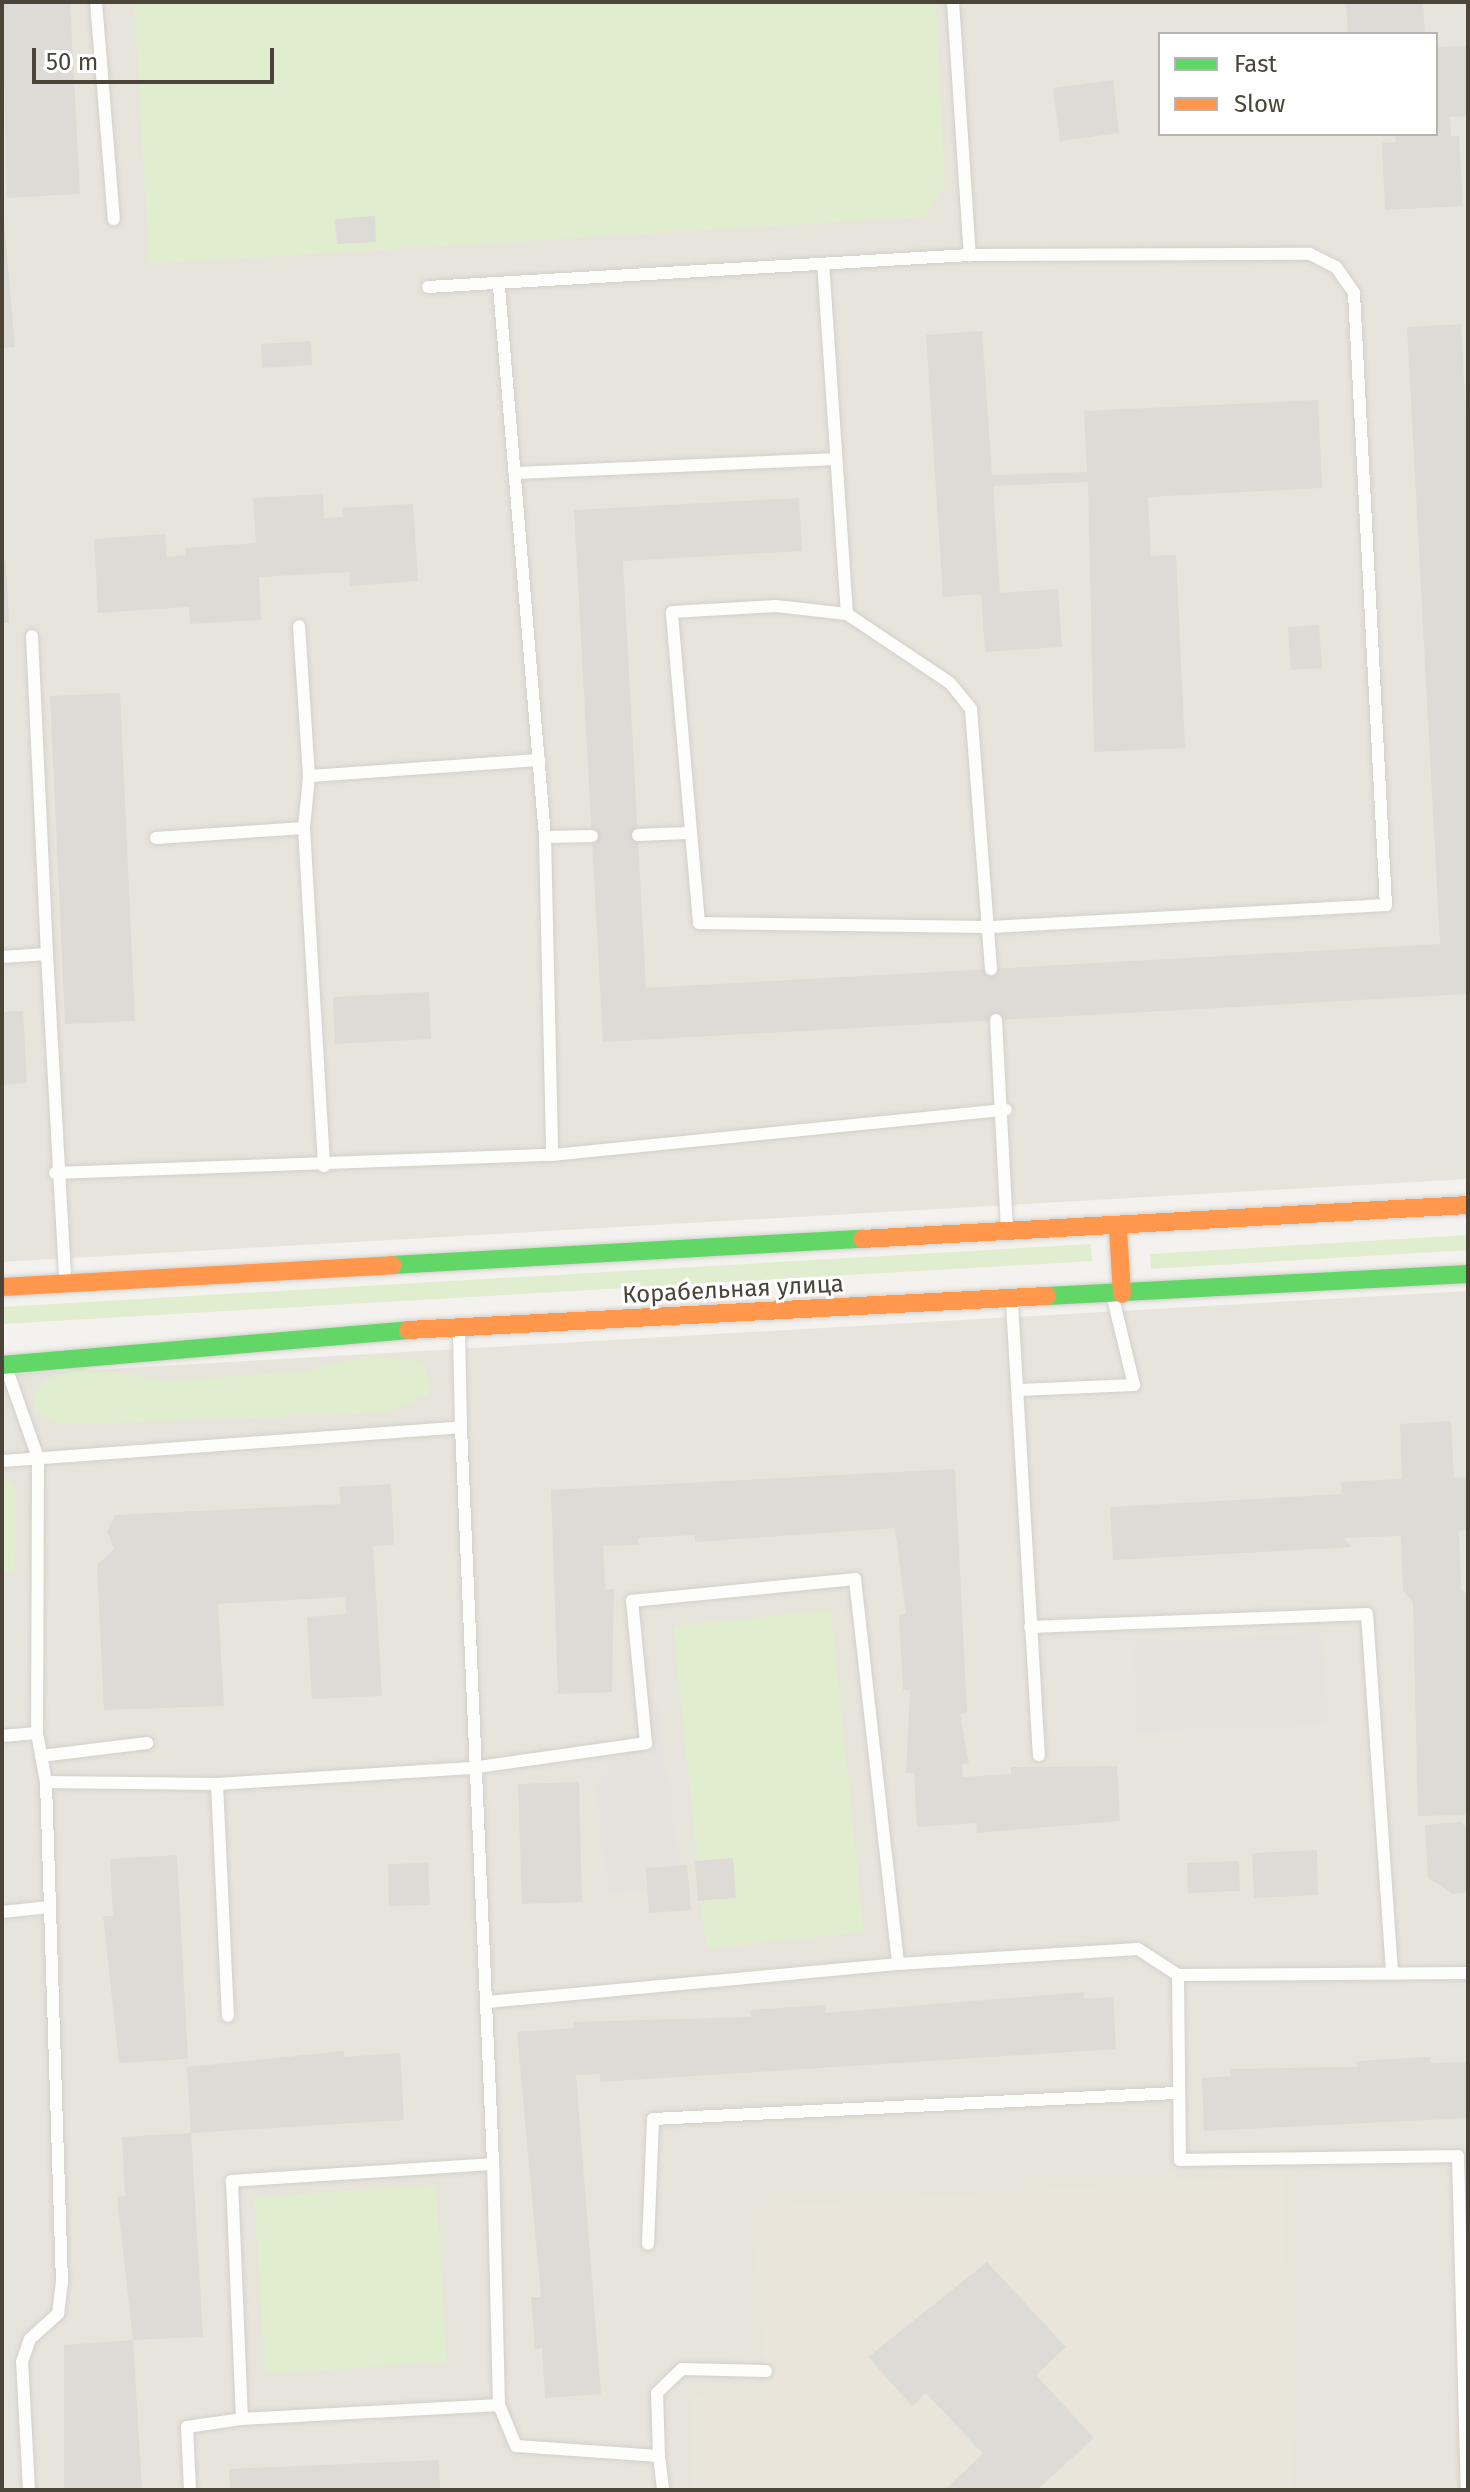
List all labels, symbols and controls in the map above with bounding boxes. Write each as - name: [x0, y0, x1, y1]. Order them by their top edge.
- scale bar: [36, 32, 278, 82]
- legend: [1158, 32, 1438, 136]
- text: 50 m: [46, 48, 98, 76]
- text: Fast: [1234, 50, 1277, 78]
- text: Slow: [1234, 90, 1285, 118]
- street label: Корабельная улица: [622, 1270, 844, 1310]

